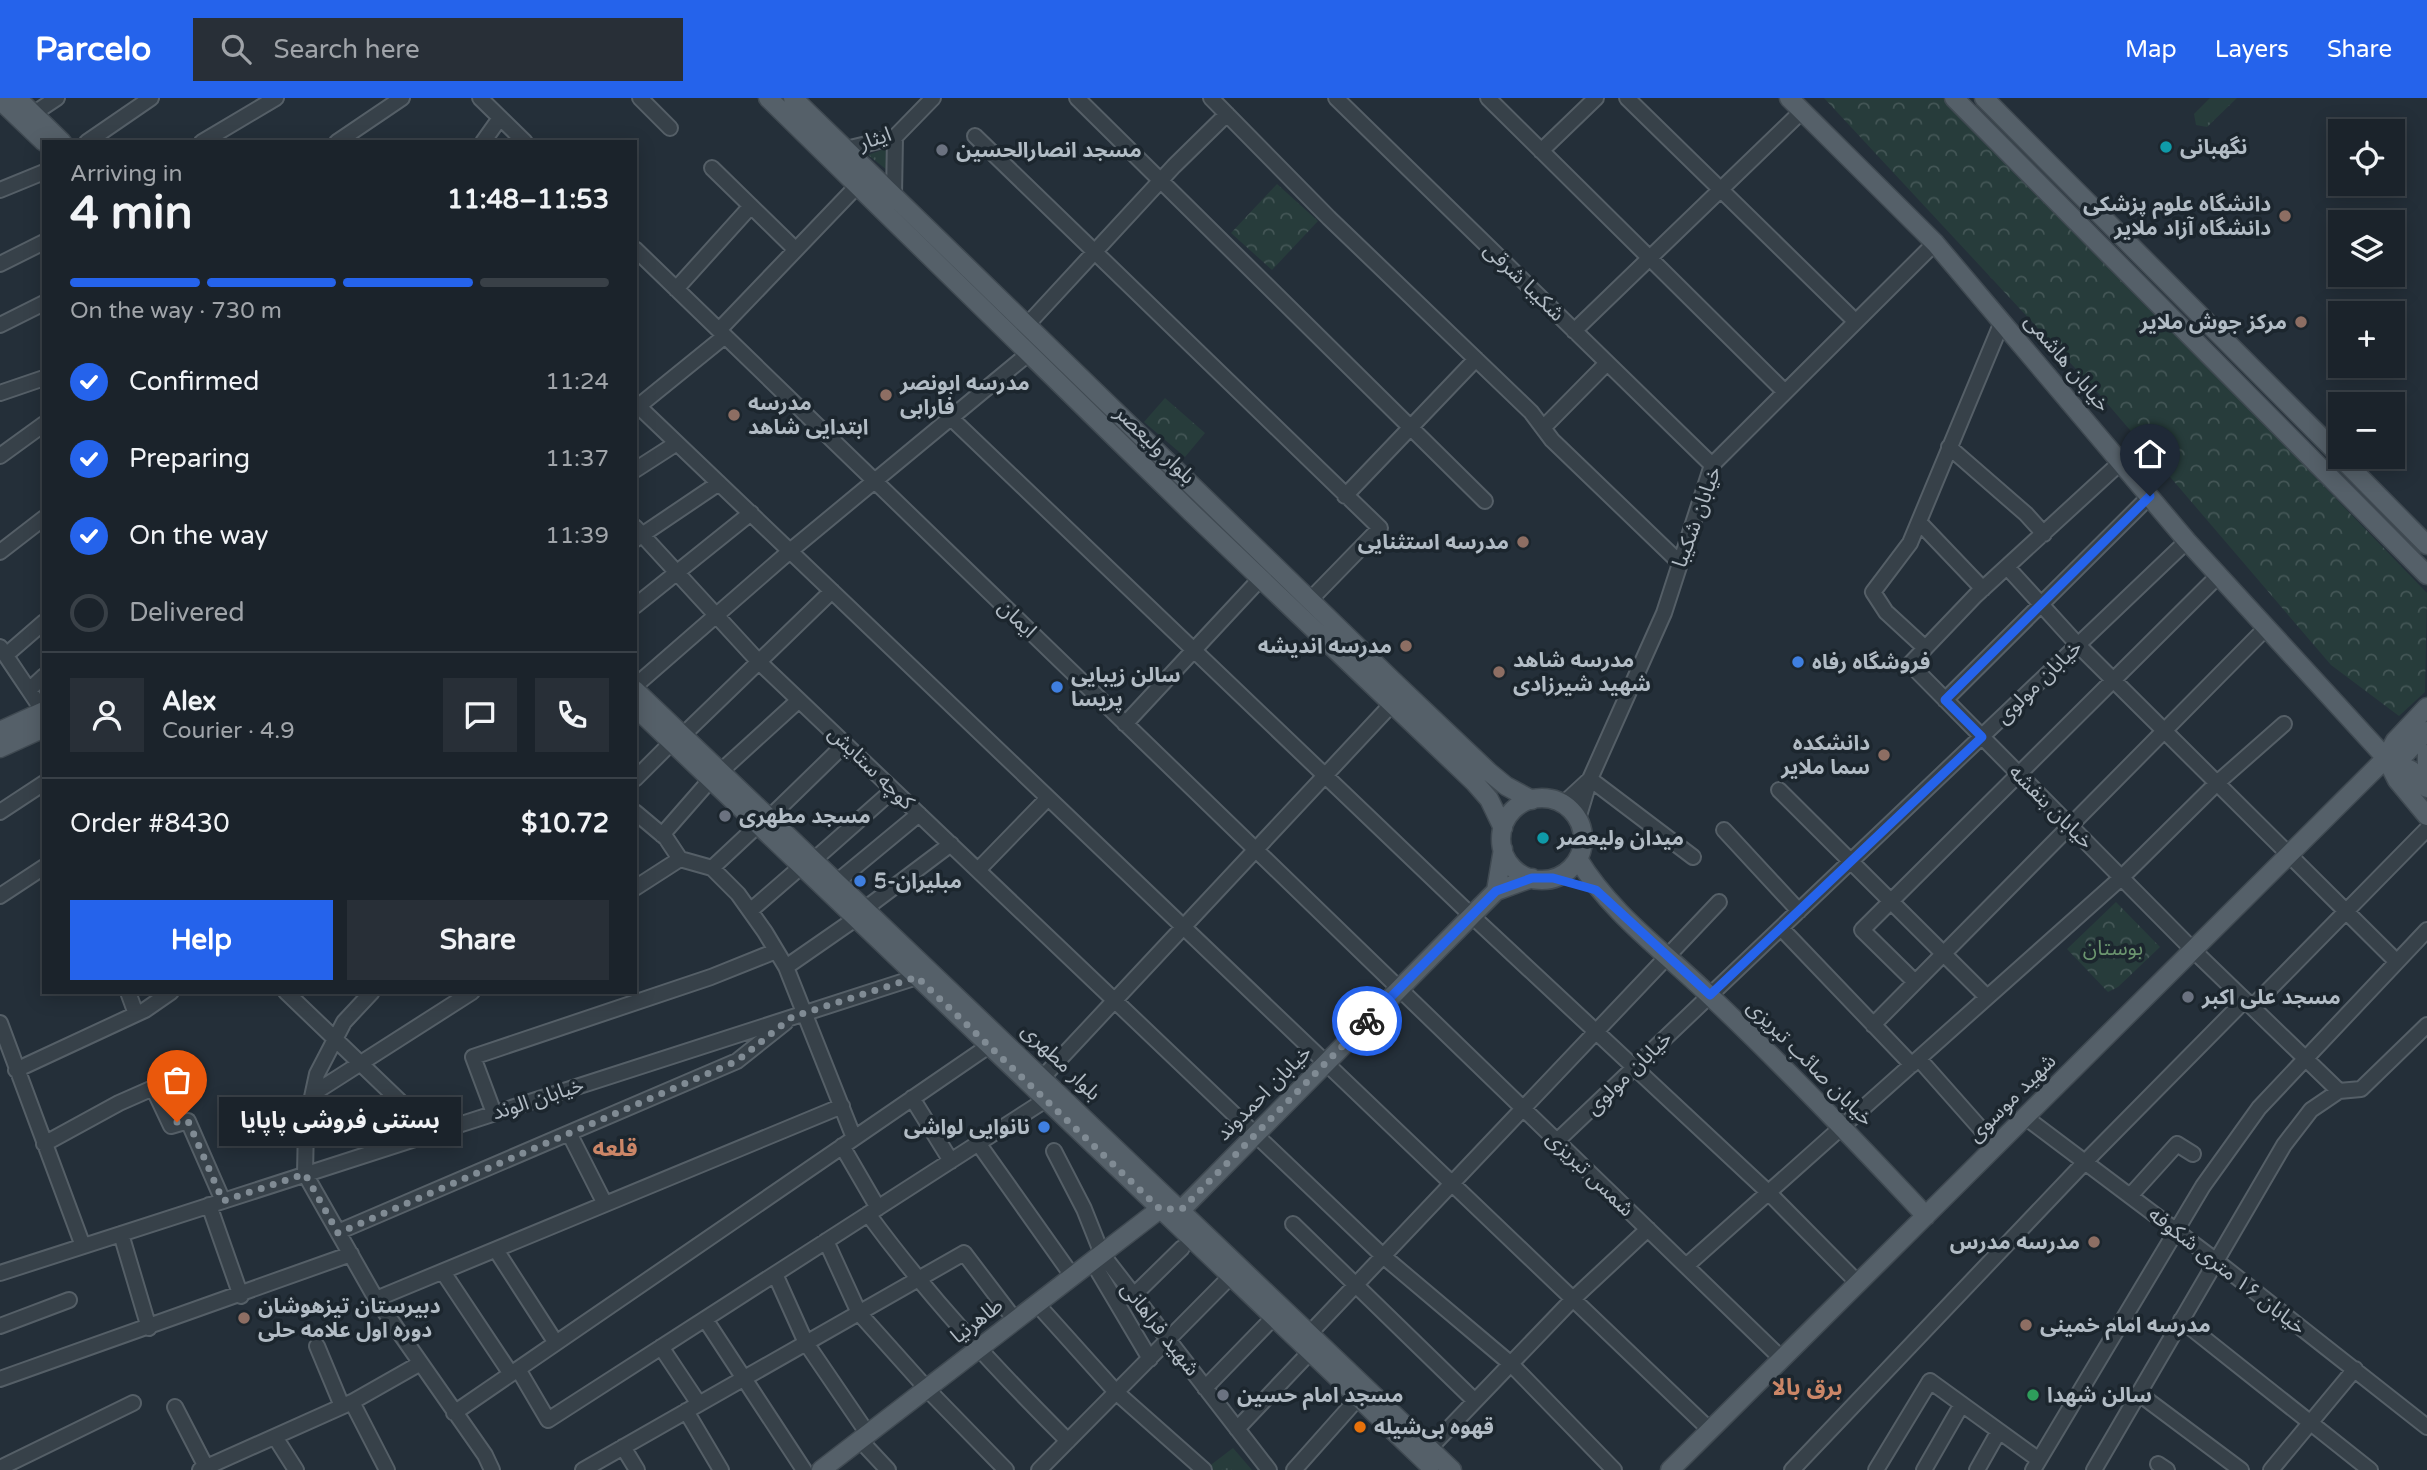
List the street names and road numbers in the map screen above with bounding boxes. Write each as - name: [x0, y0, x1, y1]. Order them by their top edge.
- street label: ایثار: [854, 122, 895, 157]
- street label: شکیبا شرقی: [1478, 237, 1570, 327]
- street label: خیابان هاشمی: [2019, 309, 2115, 417]
- street label: بلوار ولیعصر: [1109, 400, 1200, 489]
- street label: خیابان شکیبا: [1667, 463, 1727, 571]
- street label: ایمان: [993, 595, 1041, 643]
- street label: خیابان مولوی: [1991, 635, 2087, 729]
- street label: کوچه ستایش: [823, 721, 919, 815]
- street label: خیابان بنفشه: [2004, 760, 2098, 854]
- street label: خیابان صائب تبریزی: [1741, 994, 1879, 1132]
- street label: بلوار مطهری: [1016, 1018, 1106, 1106]
- street label: خیابان مولوی: [1581, 1026, 1677, 1120]
- street label: خیابان احمدوند: [1211, 1040, 1317, 1146]
- street label: شهید موسوی: [1963, 1049, 2061, 1147]
- street label: خیابان الوند: [489, 1072, 587, 1126]
- street label: شمس تبریزی: [1541, 1126, 1639, 1222]
- street label: خیابان ۱۶ متری شکوفه: [2143, 1202, 2311, 1340]
- street label: شهید فراهانی: [1115, 1277, 1205, 1381]
- street label: طاهرنیا: [946, 1293, 1008, 1349]

